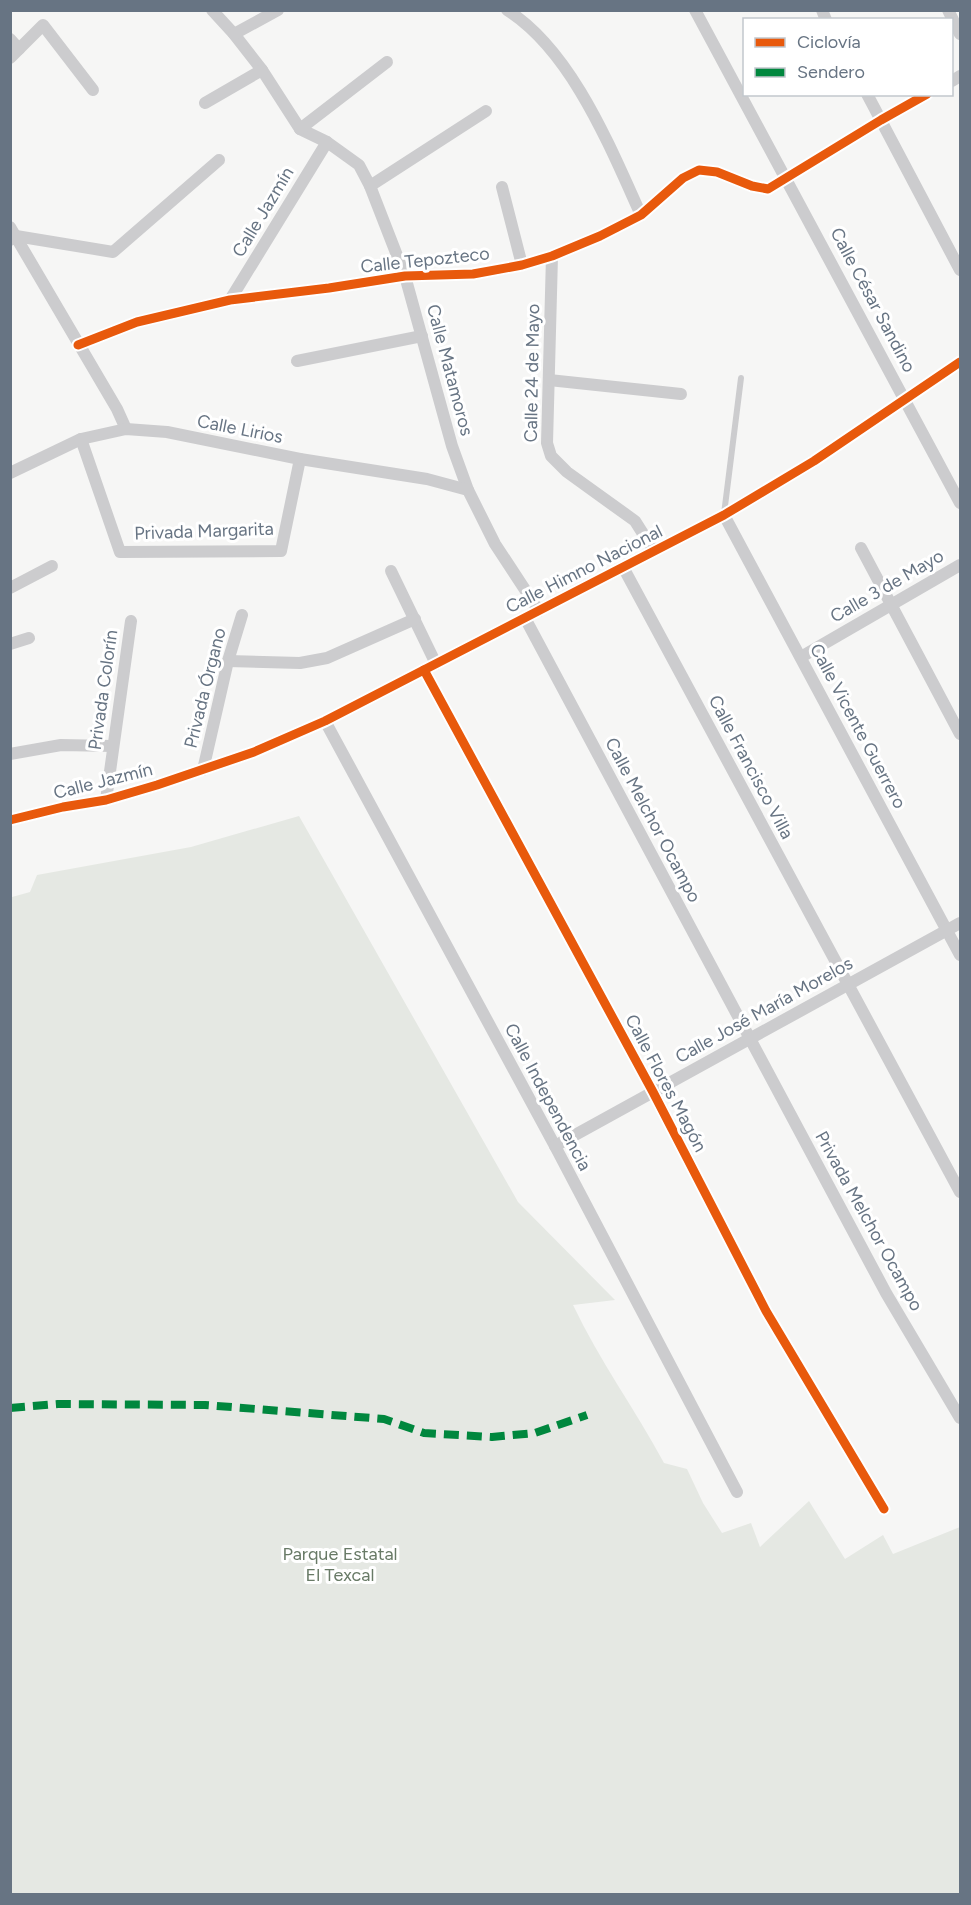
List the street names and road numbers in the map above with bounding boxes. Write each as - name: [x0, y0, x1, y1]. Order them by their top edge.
- street label: Calle Jazmín: [228, 163, 298, 261]
- street label: Calle César Sandino: [826, 224, 920, 376]
- street label: Calle Tepozteco: [359, 242, 491, 278]
- street label: Calle Matamoros: [422, 302, 478, 438]
- street label: Calle 24 de Mayo: [520, 303, 544, 443]
- street label: Calle Lirios: [195, 410, 285, 448]
- street label: Privada Margarita: [134, 518, 274, 544]
- street label: Calle Himno Nacional: [502, 520, 666, 618]
- street label: Calle 3 de Mayo: [826, 545, 948, 627]
- street label: Privada Órgano: [179, 625, 231, 751]
- street label: Privada Colorín: [84, 628, 122, 752]
- street label: Calle Vicente Guerrero: [805, 640, 911, 812]
- street label: Calle Francisco Villa: [704, 691, 798, 843]
- street label: Calle Melchor Ocampo: [600, 734, 706, 906]
- street label: Calle Jazmín: [51, 758, 155, 804]
- street label: Calle José María Morelos: [671, 952, 857, 1068]
- street label: Calle Flores Magón: [620, 1010, 712, 1156]
- street label: Calle Independencia: [500, 1020, 596, 1174]
- street label: Privada Melchor Ocampo: [810, 1127, 928, 1315]

